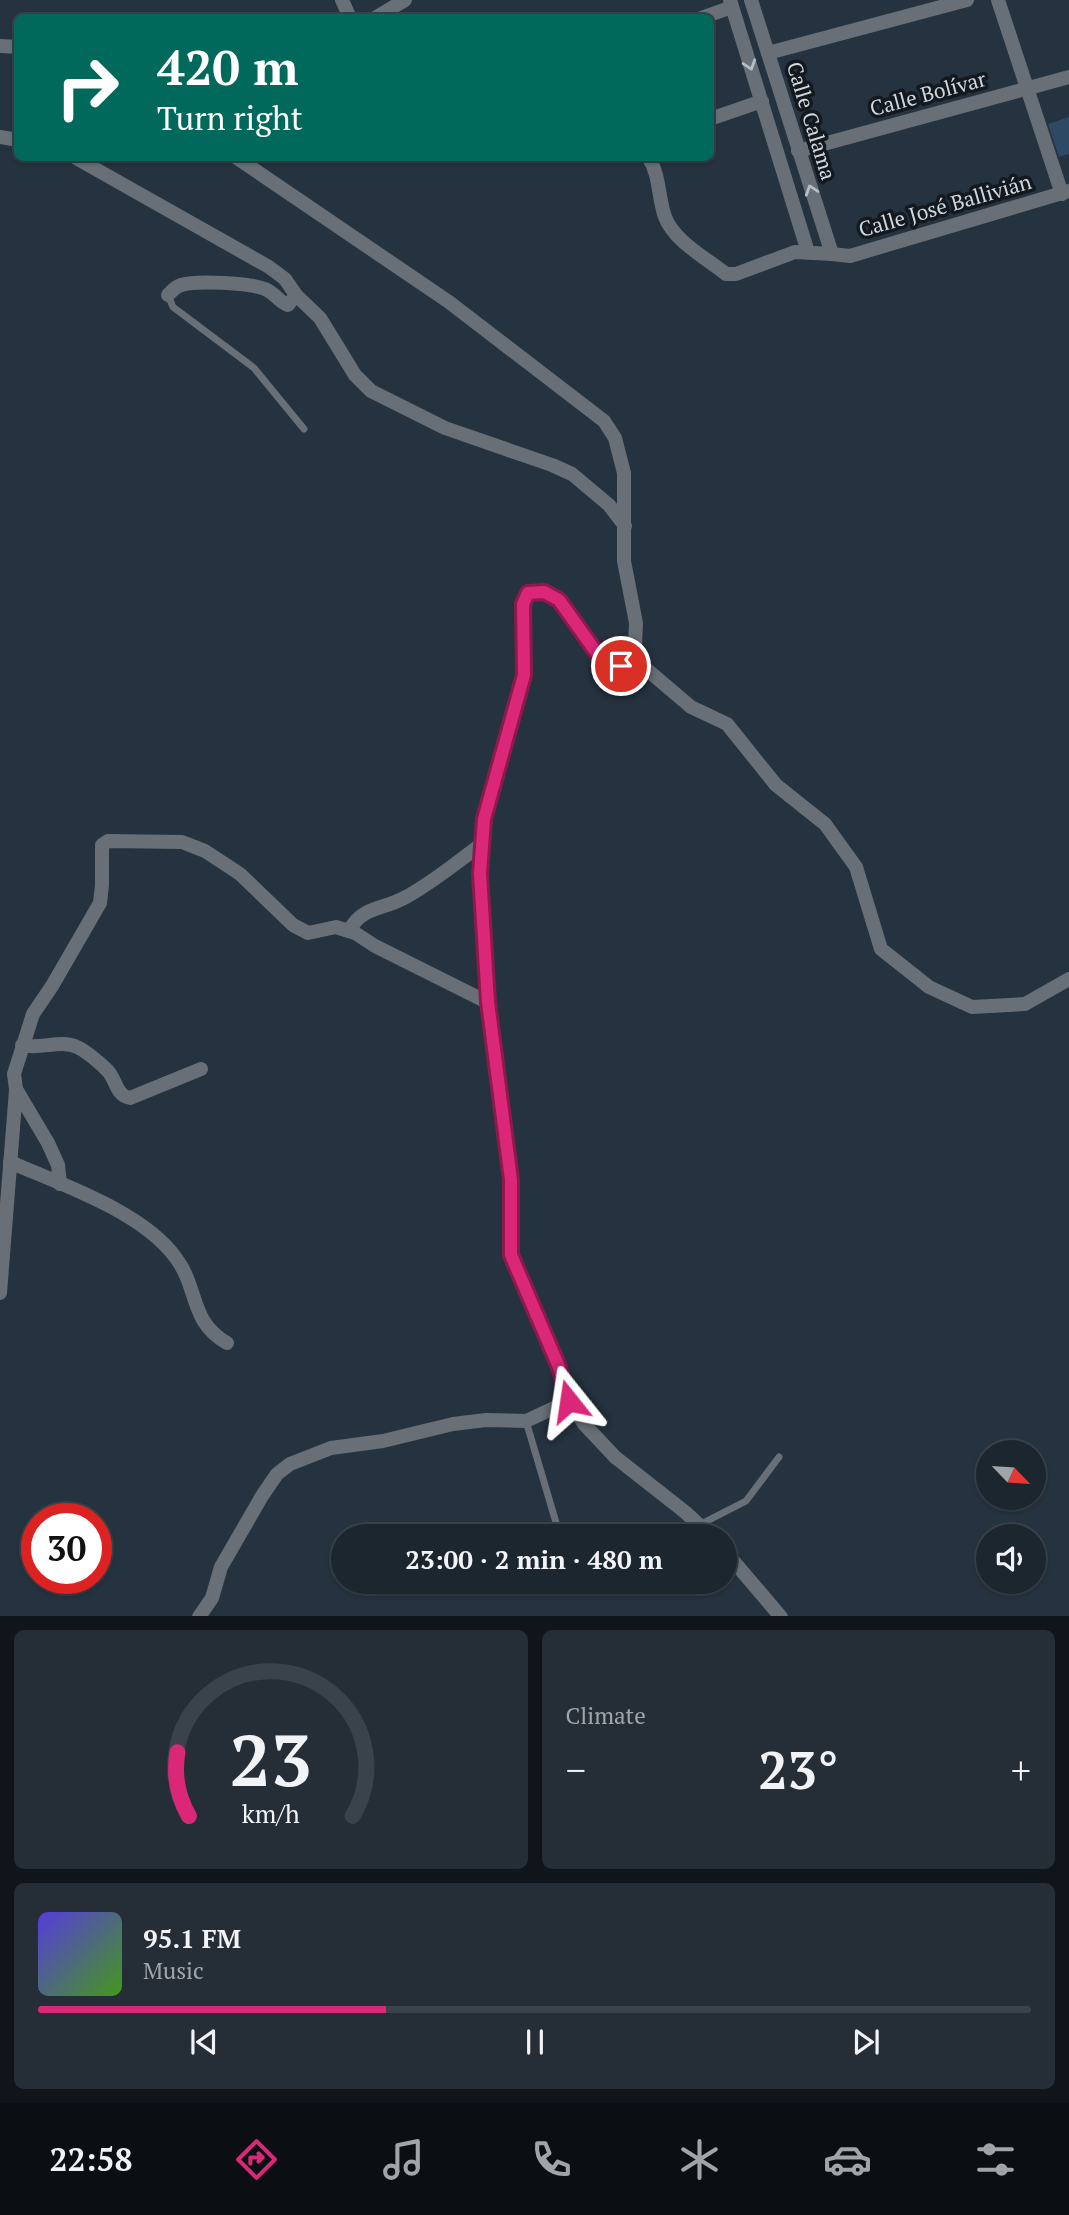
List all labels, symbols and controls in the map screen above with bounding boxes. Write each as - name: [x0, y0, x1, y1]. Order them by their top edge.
- text: 420 m: [157, 34, 299, 99]
- icon: right: [42, 42, 133, 133]
- street label: Calle Calama: [781, 58, 843, 184]
- one-way arrow: [742, 59, 757, 71]
- street label: Calle Bolívar: [867, 64, 989, 122]
- text: Turn right: [157, 97, 303, 139]
- street label: Calle José Ballivián: [855, 167, 1035, 243]
- one-way arrow: [805, 184, 819, 196]
- pin: [591, 636, 651, 696]
- icon: arrive: [602, 647, 640, 685]
- position arrow: [532, 1364, 606, 1438]
- north arrow: [976, 1440, 1046, 1510]
- map controls: [976, 1440, 1046, 1594]
- speed limit sign: 30: [21, 1503, 112, 1594]
- button: sound: [976, 1524, 1046, 1594]
- text: 23:00 · 2 min · 480 m: [405, 1542, 663, 1576]
- text: Climate: [566, 1700, 646, 1731]
- text: 23: [230, 1710, 312, 1807]
- text: 23°: [758, 1735, 838, 1804]
- text: −: [566, 1745, 586, 1795]
- text: +: [1011, 1745, 1031, 1795]
- text: km/h: [242, 1796, 300, 1829]
- text: 95.1 FM: [143, 1921, 241, 1955]
- text: Music: [143, 1955, 204, 1986]
- icon: previous: [185, 2023, 223, 2061]
- icon: pause: [516, 2023, 554, 2061]
- icon: next: [847, 2023, 885, 2061]
- icon: directions: [232, 2135, 281, 2184]
- icon: music: [379, 2135, 428, 2184]
- icon: phone: [527, 2135, 576, 2184]
- icon: climate: [675, 2135, 724, 2184]
- icon: car: [823, 2135, 872, 2184]
- icon: filters: [971, 2135, 1020, 2184]
- text: 22:58: [49, 2138, 133, 2180]

